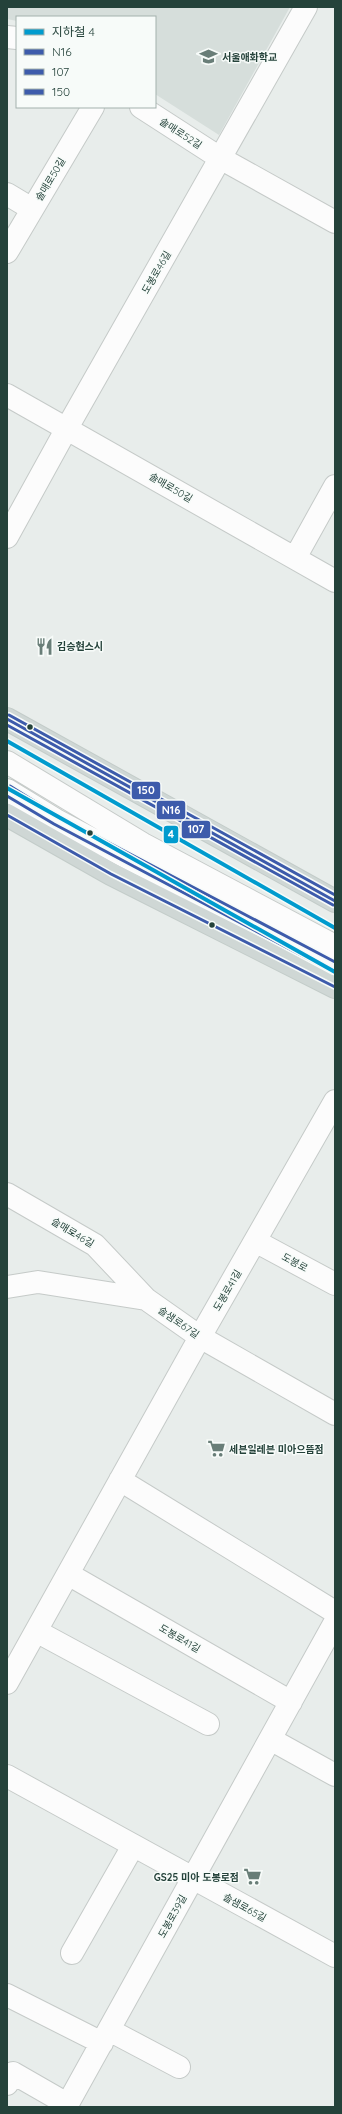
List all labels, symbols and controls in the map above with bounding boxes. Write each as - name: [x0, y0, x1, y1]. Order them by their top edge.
- legend: [16, 16, 156, 108]
- text: 지하철 4: [52, 24, 95, 39]
- text: N16: [52, 44, 72, 59]
- school or university icon: 서울애화학교: [199, 47, 219, 67]
- place label: 서울애화학교: [222, 51, 277, 64]
- text: 107: [52, 64, 69, 79]
- text: 150: [52, 84, 70, 99]
- street label: 솔매로52길: [157, 115, 204, 152]
- street label: 솔매로50길: [32, 155, 68, 203]
- street label: 도봉로46길: [139, 248, 174, 296]
- street label: 솔매로50길: [147, 470, 195, 505]
- restaurant icon: 김승현스시: [34, 636, 54, 656]
- place label: 김승현스시: [57, 640, 103, 653]
- unlabelled marker: [25, 722, 35, 732]
- line badge: 150: [131, 781, 161, 800]
- text: 150: [137, 783, 155, 797]
- line badge: N16: [156, 800, 186, 820]
- text: N16: [162, 803, 180, 817]
- line badge: 107: [181, 820, 211, 839]
- text: 107: [188, 822, 204, 836]
- line badge: 4: [163, 825, 179, 844]
- text: 4: [168, 827, 175, 841]
- unlabelled marker: [85, 828, 95, 838]
- unlabelled marker: [207, 920, 217, 930]
- street label: 솔매로46길: [49, 1215, 96, 1250]
- street label: 도봉로: [280, 1250, 310, 1275]
- street label: 도봉로41길: [210, 1267, 244, 1313]
- street label: 솔샘로67길: [156, 1304, 202, 1341]
- supermarket icon: 세븐일레븐 미아으뜸점: [206, 1439, 226, 1459]
- place label: 세븐일레븐 미아으뜸점: [229, 1443, 324, 1456]
- street label: 도봉로41길: [157, 1621, 203, 1655]
- supermarket icon: GS25 미아 도봉로점: [242, 1867, 262, 1887]
- place label: GS25 미아 도봉로점: [154, 1871, 239, 1884]
- street label: 솔샘로65길: [221, 1890, 269, 1925]
- street label: 도봉로39길: [155, 1892, 190, 1940]

